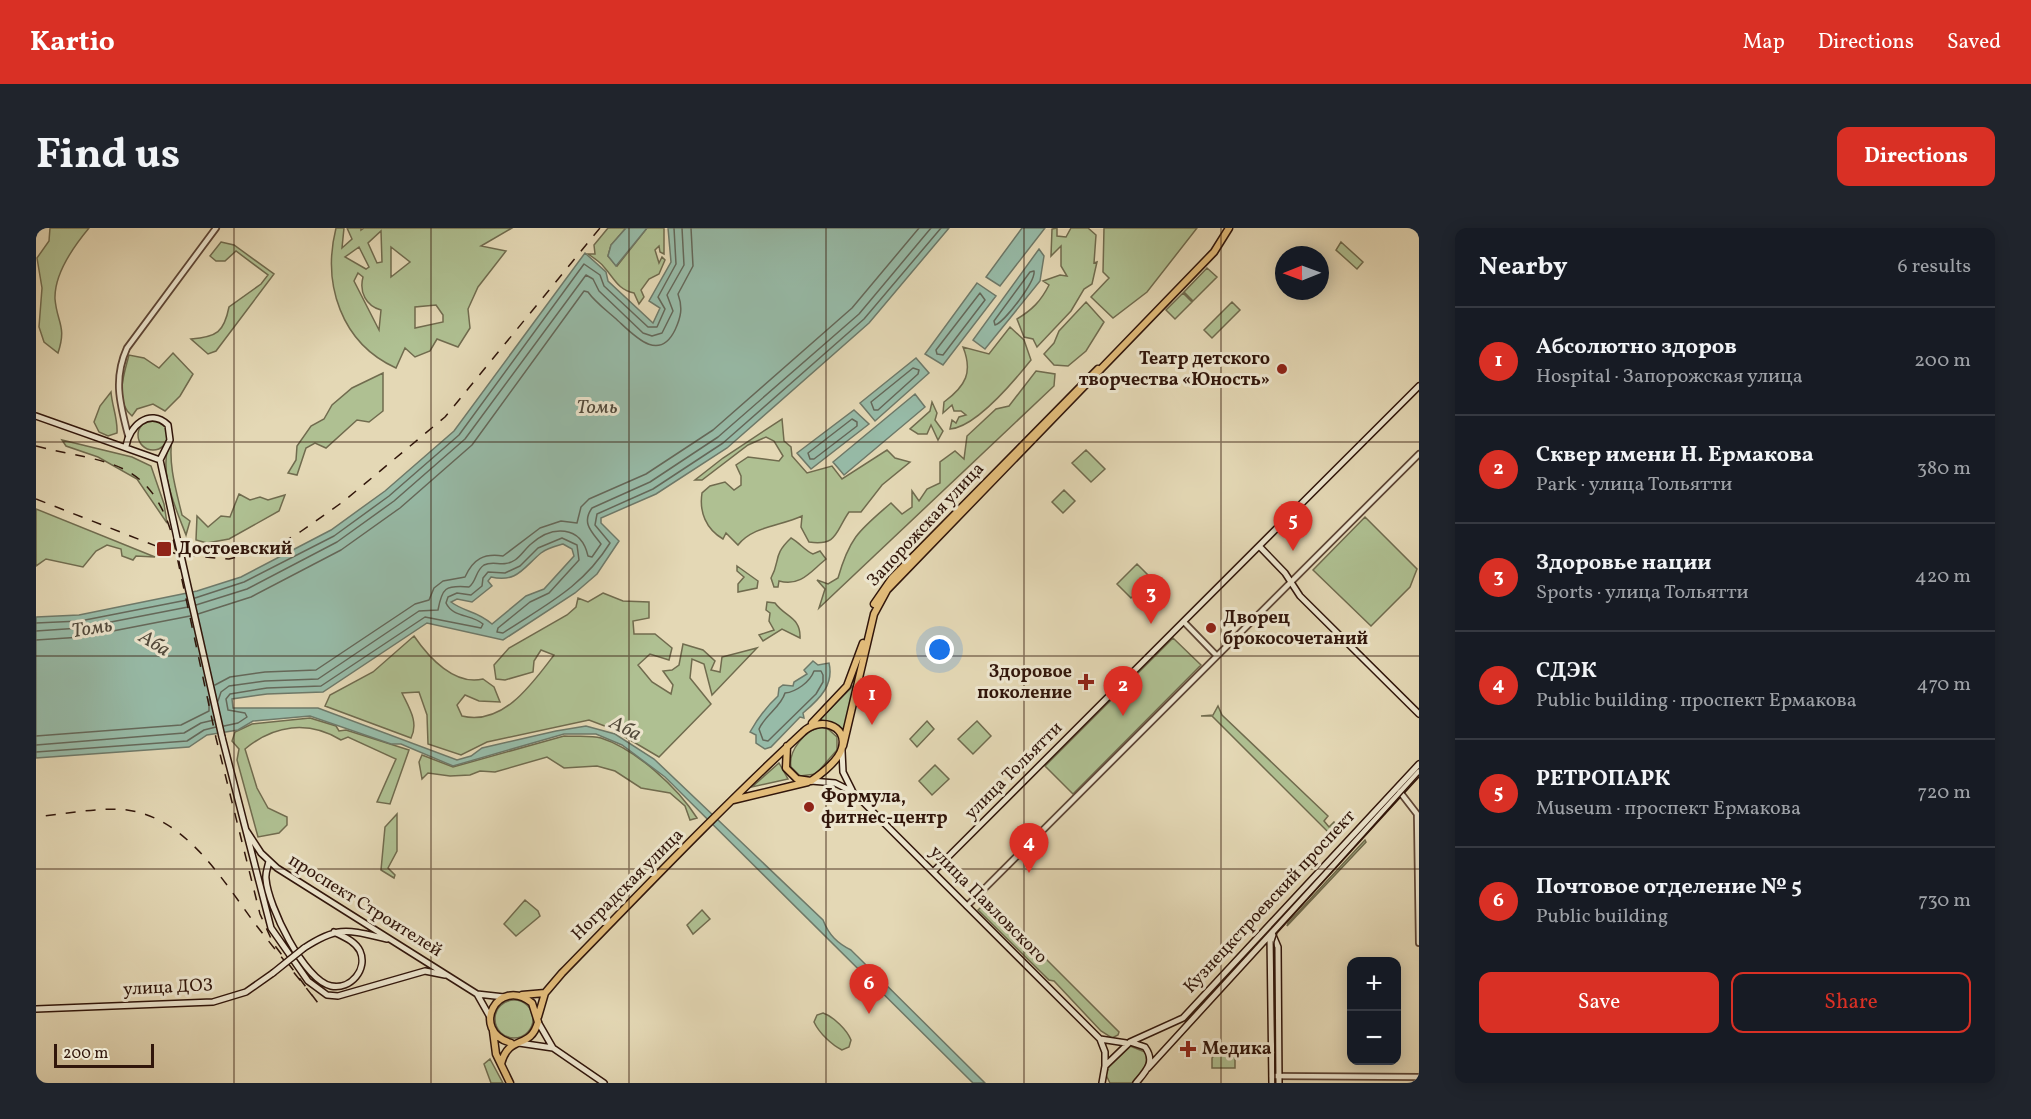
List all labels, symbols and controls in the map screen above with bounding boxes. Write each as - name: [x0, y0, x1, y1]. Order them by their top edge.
- text: Kartio: [30, 23, 115, 62]
- text: Map: [1743, 28, 1785, 57]
- text: Directions: [1818, 28, 1914, 57]
- text: Saved: [1947, 28, 2001, 57]
- text: Find us: [36, 127, 180, 186]
- button: Directions: [1837, 127, 1995, 186]
- north arrow: [1275, 246, 1329, 300]
- text: Nearby: [1479, 249, 1568, 285]
- text: 6 results: [1898, 253, 1971, 281]
- text: Абсолютно здоров: [1536, 332, 1737, 363]
- place label: Театр детского творчества «Юность»: [1079, 347, 1270, 393]
- text: 1: [1494, 347, 1503, 375]
- text: 200 m: [1914, 347, 1971, 375]
- marker: Театр детского творчества «Юность»: [1275, 362, 1289, 376]
- text: Hospital · Запорожская улица: [1536, 363, 1803, 391]
- water label: Томь: [577, 394, 617, 422]
- text: Сквер имени Н. Ермакова: [1536, 440, 1814, 471]
- text: 2: [1493, 455, 1504, 483]
- text: 380 m: [1917, 455, 1971, 483]
- street label: Запорожская улица: [862, 457, 990, 593]
- text: Park · улица Тольятти: [1536, 471, 1732, 499]
- pin: 5: [1274, 502, 1312, 551]
- place label: Достоевский: [178, 537, 292, 562]
- marker: Достоевский: [155, 540, 173, 558]
- text: Здоровье нации: [1536, 548, 1711, 579]
- text: 3: [1493, 563, 1504, 591]
- text: 420 m: [1915, 563, 1971, 591]
- pin: 3: [1132, 574, 1170, 624]
- text: Sports · улица Тольятти: [1536, 579, 1749, 607]
- place label: Дворец брокосочетаний: [1223, 606, 1368, 652]
- water label: Томь: [70, 612, 114, 646]
- marker: Дворец брокосочетаний: [1204, 621, 1218, 635]
- water label: Аба: [132, 623, 175, 664]
- your location: [925, 635, 954, 664]
- text: СДЭК: [1536, 656, 1597, 687]
- place label: Здоровое поколение: [977, 660, 1072, 706]
- pin: 2: [1104, 666, 1142, 716]
- text: 4: [1492, 671, 1505, 699]
- text: 470 m: [1916, 671, 1971, 699]
- marker: Здоровое поколение: [1077, 673, 1095, 691]
- pin: 1: [852, 676, 892, 725]
- text: Public building · проспект Ермакова: [1536, 687, 1857, 715]
- water label: Аба: [604, 709, 646, 749]
- street label: улица Тольятти: [959, 716, 1069, 826]
- text: РЕТРОПАРК: [1536, 764, 1670, 795]
- text: 5: [1494, 779, 1503, 807]
- text: 720 m: [1917, 779, 1971, 807]
- place label: Формула, фитнес-центр: [821, 785, 948, 831]
- text: Museum · проспект Ермакова: [1536, 795, 1801, 823]
- marker: Формула, фитнес-центр: [802, 800, 816, 814]
- street label: Кузнецкстроевский проспект: [1178, 805, 1362, 999]
- street label: Ноградская улица: [566, 823, 690, 947]
- pin: 4: [1010, 824, 1048, 873]
- street label: улица Павловского: [923, 840, 1053, 970]
- street label: проспект Строителей: [283, 848, 447, 964]
- text: Почтовое отделение № 5: [1536, 872, 1802, 903]
- text: 6: [1493, 887, 1504, 915]
- text: 730 m: [1918, 887, 1971, 915]
- text: Public building: [1536, 903, 1668, 931]
- map controls: [1347, 957, 1401, 1065]
- button: +: [1347, 957, 1401, 1011]
- pin: 6: [850, 964, 888, 1014]
- button: Save: [1479, 972, 1719, 1033]
- button: Share: [1731, 972, 1971, 1033]
- street label: улица ДОЗ: [122, 973, 214, 1003]
- button: −: [1347, 1011, 1401, 1065]
- place label: Медика: [1202, 1037, 1272, 1062]
- marker: Медика: [1179, 1040, 1197, 1058]
- scale bar: [54, 1041, 154, 1068]
- text: 200 m: [63, 1043, 108, 1065]

